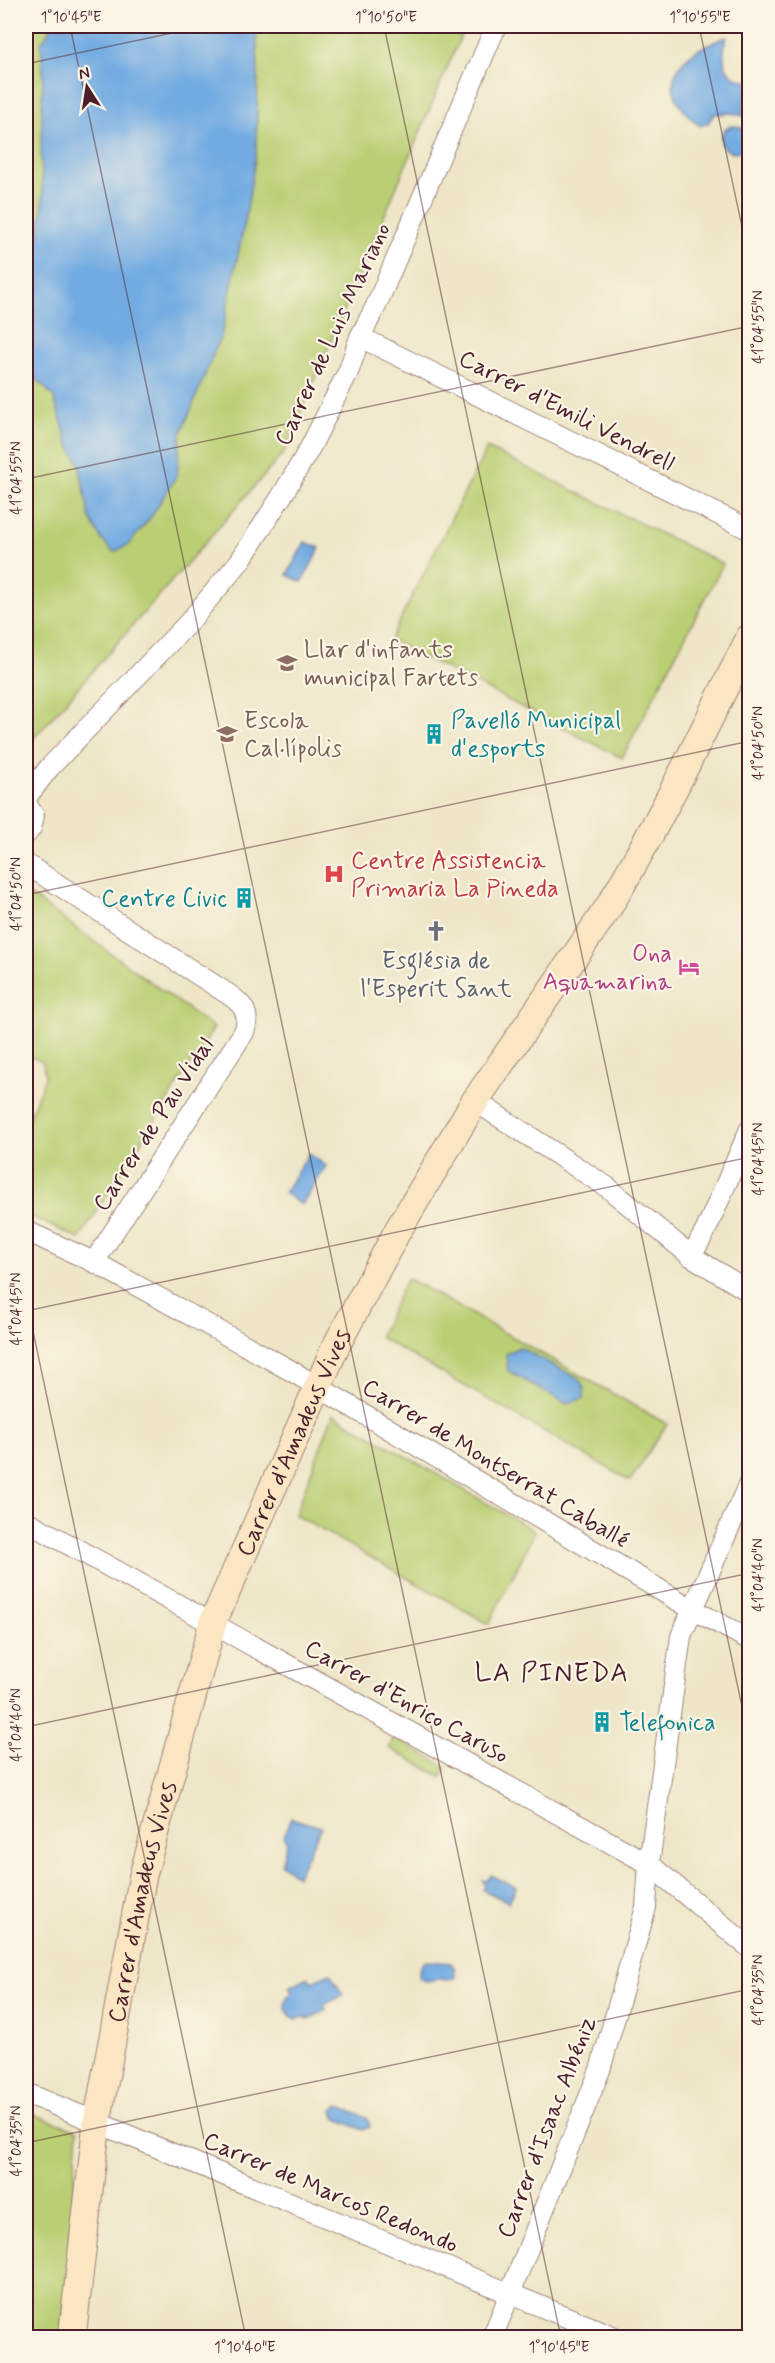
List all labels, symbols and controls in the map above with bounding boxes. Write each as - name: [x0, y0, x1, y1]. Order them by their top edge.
- text: 1°10'45"E: [40, 8, 102, 28]
- text: 1°10'50"E: [355, 8, 417, 28]
- text: 1°10'55"E: [669, 8, 731, 28]
- north arrow: [57, 57, 117, 117]
- text: N: [77, 62, 92, 85]
- street label: Carrer de Luis Mariano: [268, 218, 399, 451]
- text: 41°04'55"N: [749, 290, 769, 364]
- street label: Carrer d'Emili Vendrell: [453, 343, 679, 479]
- text: 41°04'55"N: [7, 441, 27, 515]
- place label: Llar d'infants municipal Fartets: [304, 635, 479, 694]
- school or university icon: Llar d'infants municipal Fartets: [275, 651, 299, 675]
- place label: Escola Cal·lípolis: [244, 706, 342, 765]
- place label: Pavelló Municipal d'esports: [451, 706, 621, 765]
- text: 41°04'50"N: [749, 706, 769, 780]
- school or university icon: Escola Cal·lípolis: [215, 722, 239, 746]
- building icon: Pavelló Municipal d'esports: [422, 722, 446, 746]
- place label: Centre Assistencia Primaria La Pineda: [351, 846, 559, 905]
- text: 41°04'50"N: [7, 857, 27, 931]
- hospital icon: Centre Assistencia Primaria La Pineda: [322, 862, 346, 886]
- place label: Centre Civic: [101, 884, 227, 915]
- building icon: Centre Civic: [232, 886, 256, 910]
- church icon: Església de l'Esperit Sant: [424, 919, 448, 943]
- place label: Ona Aquamarina: [543, 939, 673, 998]
- place label: Església de l'Esperit Sant: [360, 946, 512, 1005]
- hotel icon: Ona Aquamarina: [677, 955, 701, 979]
- street label: Carrer de Pau Vidal: [87, 1032, 222, 1218]
- text: 41°04'45"N: [749, 1122, 769, 1196]
- text: 41°04'45"N: [7, 1272, 27, 1346]
- street label: Carrer d'Amadeus Vives: [230, 1324, 359, 1562]
- street label: Carrer de Montserrat Caballé: [356, 1372, 635, 1556]
- text: 41°04'40"N: [749, 1538, 769, 1612]
- street label: Carrer d'Enrico Caruso: [299, 1633, 514, 1771]
- district label: LA PINEDA: [475, 1656, 629, 1691]
- text: 41°04'40"N: [7, 1688, 27, 1762]
- place label: Telefonica: [619, 1708, 716, 1741]
- building icon: Telefonica: [590, 1710, 614, 1734]
- street label: Carrer d'Amadeus Vives: [102, 1778, 185, 2025]
- text: 41°04'35"N: [749, 1954, 769, 2026]
- street label: Carrer d'Isaac Albéniz: [491, 2012, 604, 2243]
- text: 41°04'35"N: [7, 2105, 27, 2177]
- street label: Carrer de Marcos Redondo: [198, 2126, 463, 2261]
- text: 1°10'40"E: [214, 2338, 276, 2358]
- text: 1°10'45"E: [528, 2338, 590, 2358]

